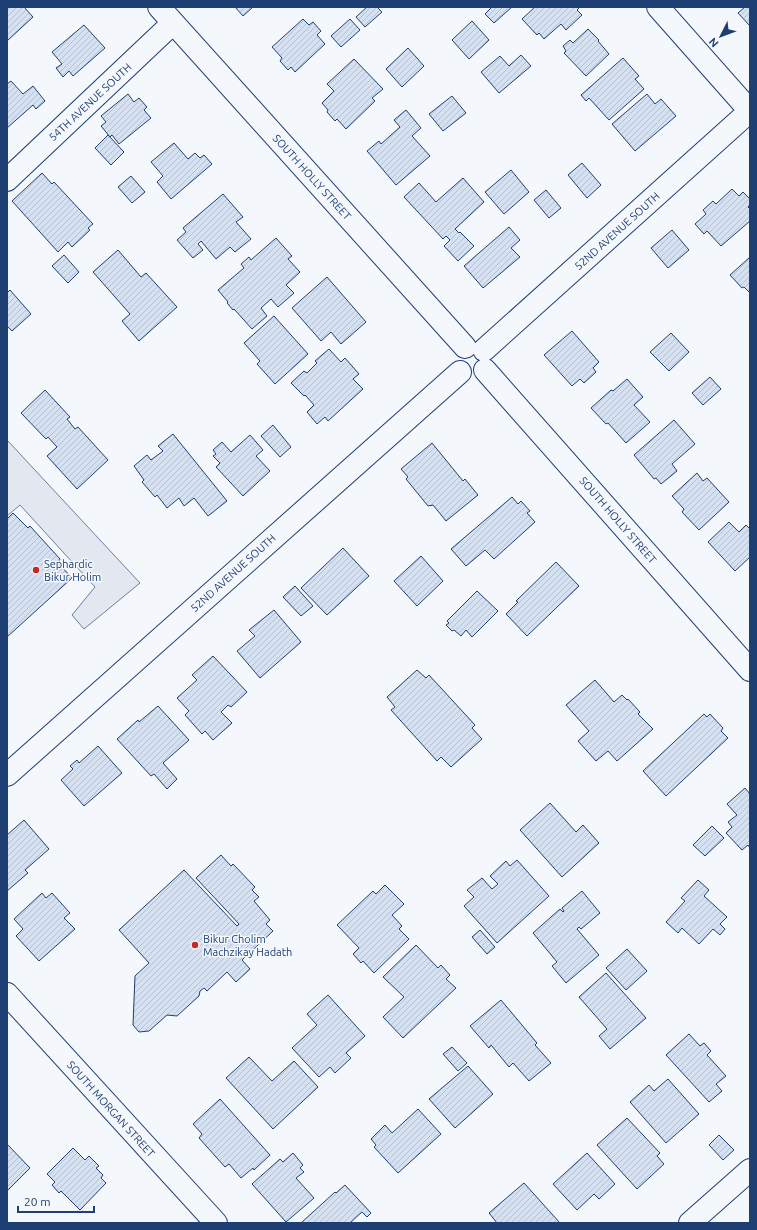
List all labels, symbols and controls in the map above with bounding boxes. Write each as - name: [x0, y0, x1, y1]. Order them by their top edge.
- north arrow: [701, 16, 741, 56]
- text: N: [706, 36, 721, 50]
- street label: 54TH AVENUE SOUTH: [46, 61, 134, 143]
- street label: SOUTH HOLLY STREET: [271, 132, 353, 222]
- street label: 52ND AVENUE SOUTH: [572, 190, 662, 272]
- street label: SOUTH HOLLY STREET: [577, 474, 659, 566]
- street label: 52ND AVENUE SOUTH: [188, 532, 278, 614]
- place label: Sephardic Bikur Holim: [44, 558, 101, 583]
- marker: Sephardic Bikur Holim: [31, 565, 41, 575]
- place label: Bikur Cholim Machzikay Hadath: [203, 933, 292, 958]
- marker: Bikur Cholim Machzikay Hadath: [190, 940, 200, 950]
- street label: SOUTH MORGAN STREET: [65, 1059, 157, 1159]
- scale bar: [18, 1188, 94, 1214]
- text: 20 m: [24, 1195, 51, 1208]

